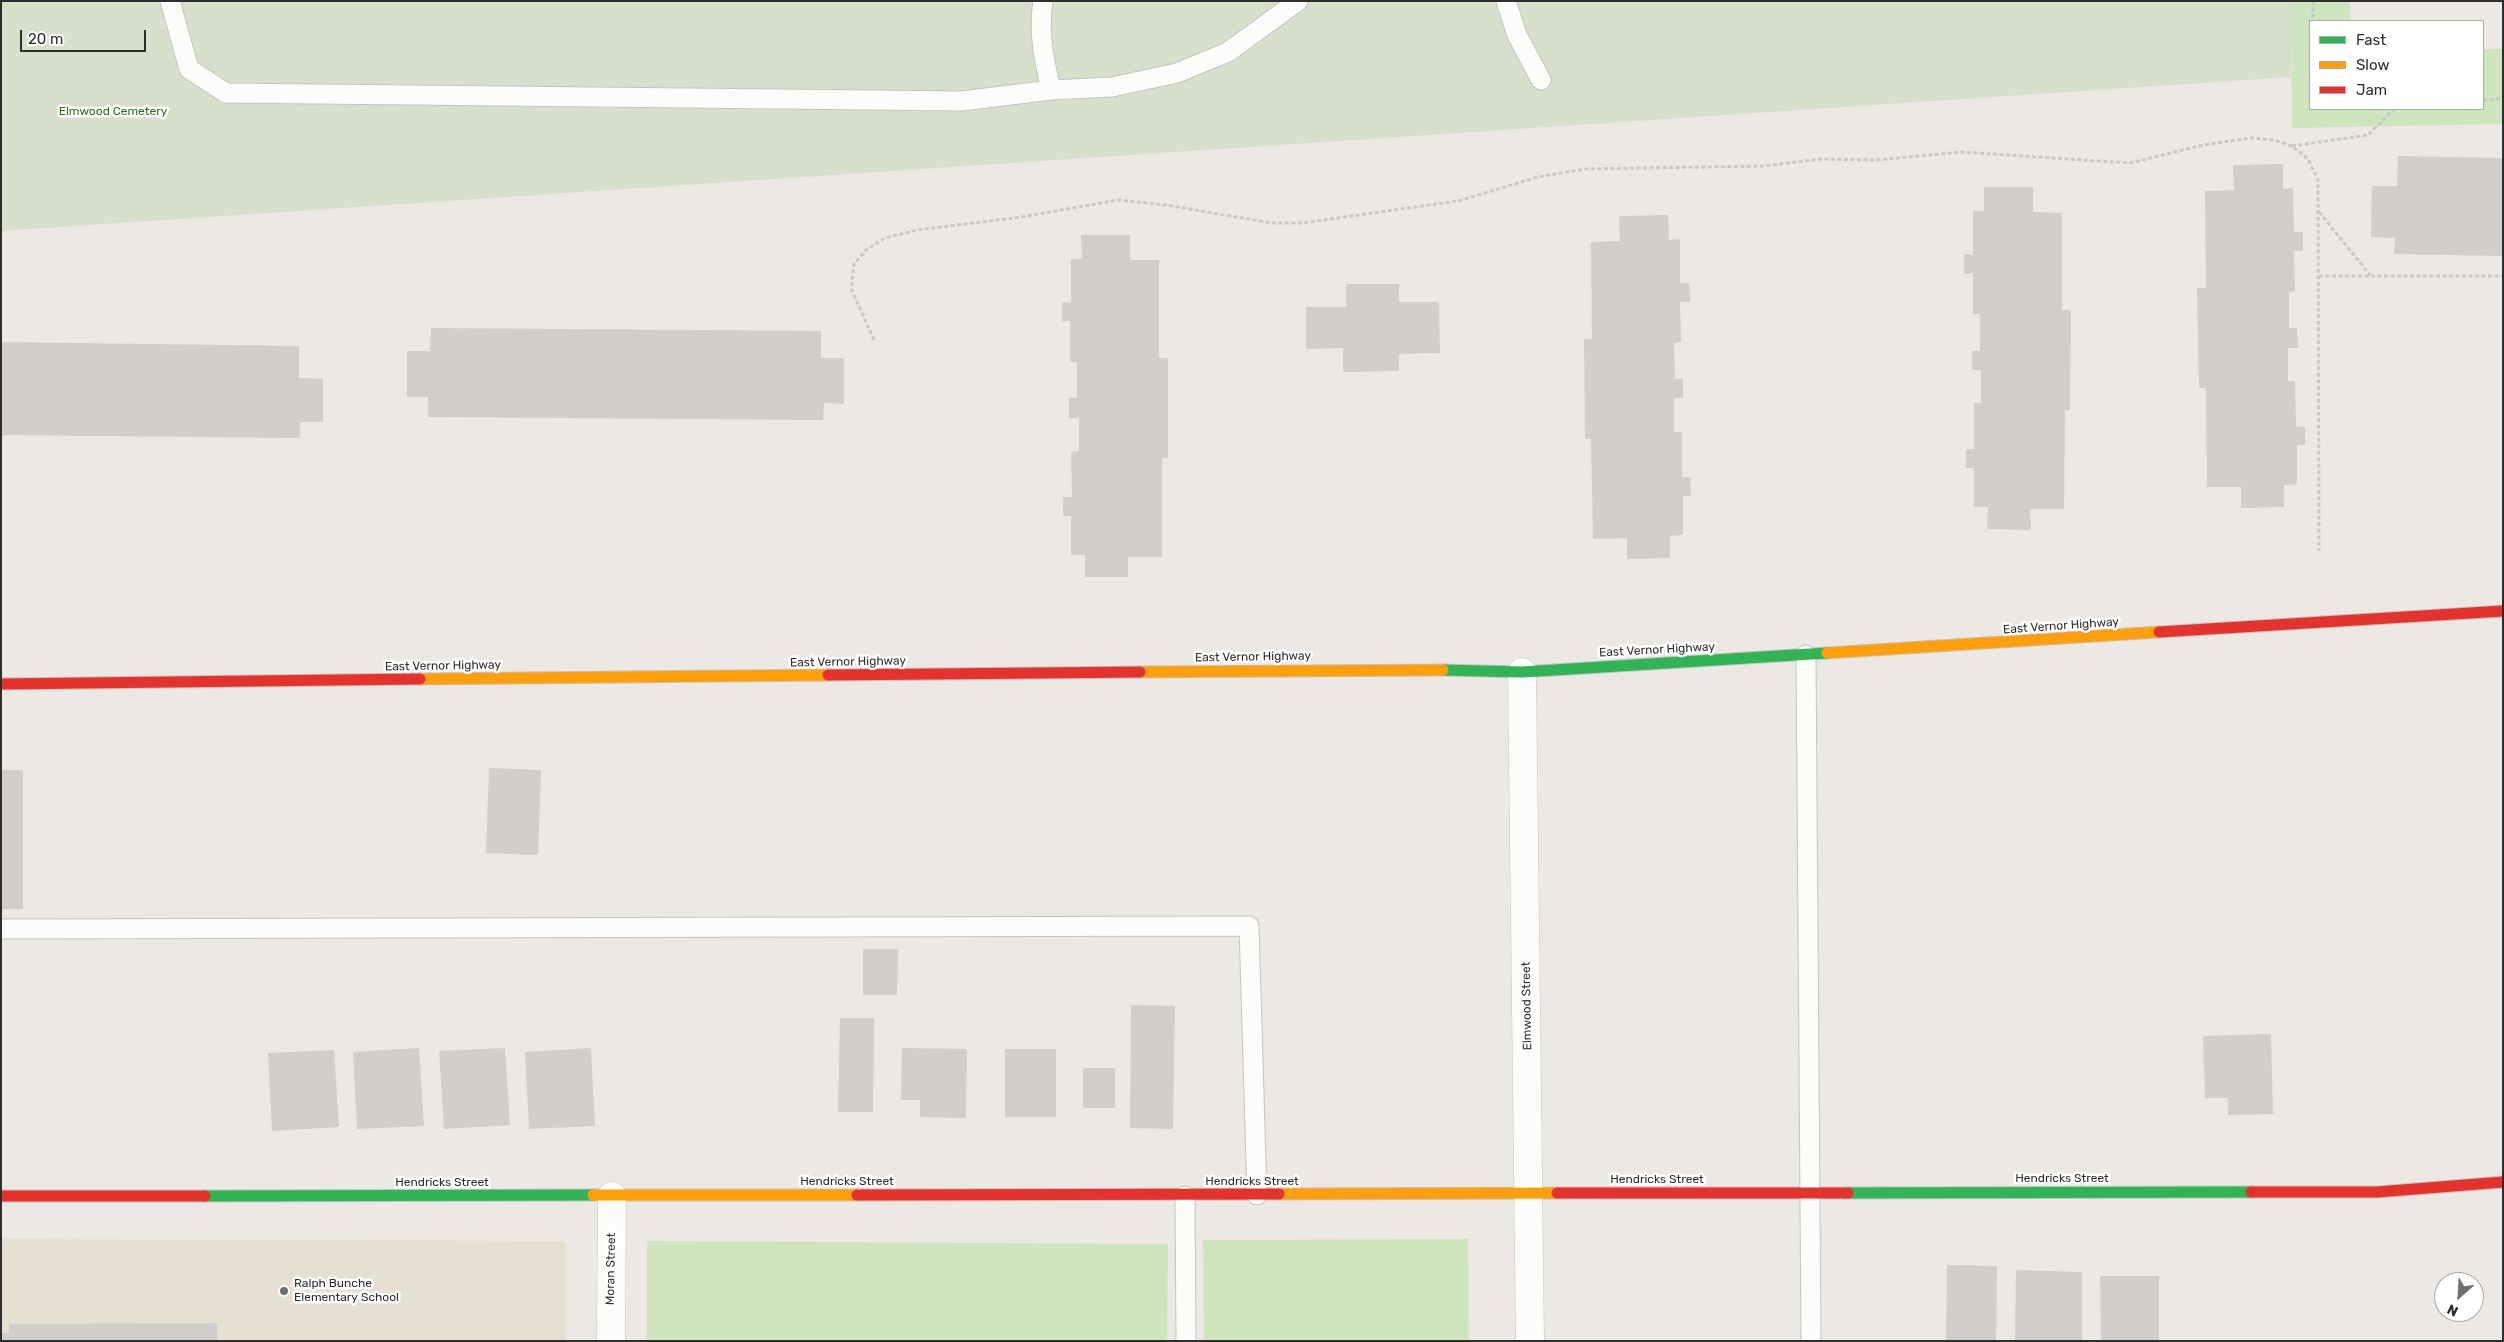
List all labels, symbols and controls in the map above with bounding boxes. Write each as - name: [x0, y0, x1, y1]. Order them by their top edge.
- scale bar: [22, 20, 149, 52]
- legend: [2309, 20, 2484, 110]
- text: 20 m: [28, 30, 63, 48]
- text: Fast: [2356, 31, 2386, 49]
- text: Slow: [2356, 56, 2389, 74]
- text: Jam: [2356, 81, 2387, 99]
- park label: Elmwood Cemetery: [59, 105, 167, 119]
- street label: East Vernor Highway: [2003, 615, 2119, 637]
- street label: East Vernor Highway: [1599, 640, 1715, 660]
- street label: East Vernor Highway: [1195, 649, 1311, 665]
- street label: East Vernor Highway: [790, 654, 906, 670]
- street label: East Vernor Highway: [385, 658, 501, 674]
- street label: Elmwood Street: [1519, 961, 1535, 1051]
- street label: Hendricks Street: [2015, 1172, 2109, 1186]
- street label: Hendricks Street: [1610, 1173, 1704, 1187]
- street label: Hendricks Street: [800, 1175, 894, 1189]
- street label: Hendricks Street: [1205, 1175, 1299, 1189]
- street label: Hendricks Street: [395, 1176, 489, 1190]
- street label: Moran Street: [603, 1233, 619, 1305]
- north arrow: [2434, 1272, 2484, 1322]
- place label: Ralph Bunche Elementary School: [294, 1277, 399, 1305]
- marker: Ralph Bunche Elementary School: [278, 1285, 290, 1297]
- text: N: [2444, 1300, 2461, 1320]

